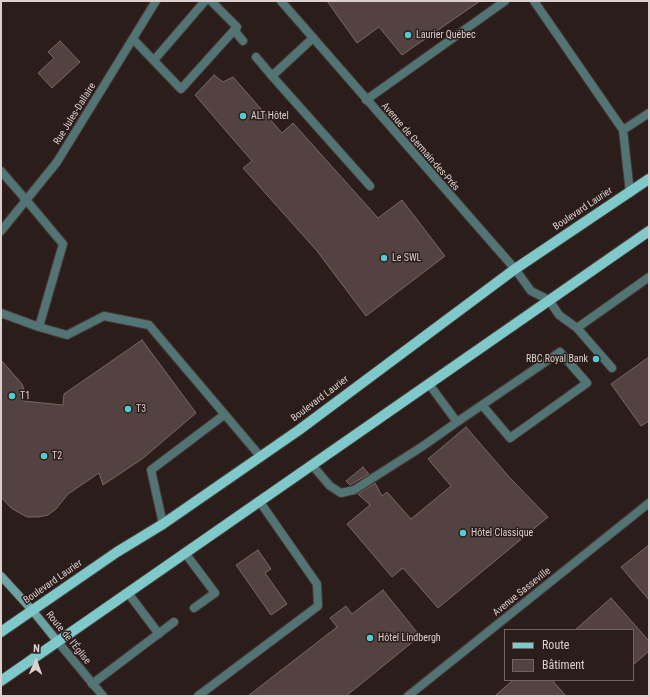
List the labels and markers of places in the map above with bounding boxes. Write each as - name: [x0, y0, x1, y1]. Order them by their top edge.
- place label: Laurier Québec: [416, 29, 476, 41]
- marker: Laurier Québec: [403, 30, 413, 40]
- place label: ALT Hôtel: [251, 110, 289, 122]
- marker: ALT Hôtel: [238, 111, 248, 121]
- place label: Le SWL: [392, 252, 421, 264]
- marker: Le SWL: [379, 253, 389, 263]
- place label: RBC Royal Bank: [526, 353, 588, 365]
- marker: RBC Royal Bank: [591, 354, 601, 364]
- place label: T1: [20, 390, 30, 402]
- marker: T1: [7, 391, 17, 401]
- place label: T3: [136, 403, 146, 415]
- marker: T3: [123, 404, 133, 414]
- place label: T2: [52, 450, 62, 462]
- marker: T2: [39, 451, 49, 461]
- place label: Hôtel Classique: [471, 527, 533, 539]
- marker: Hôtel Classique: [458, 528, 468, 538]
- place label: Hôtel Lindbergh: [378, 632, 441, 644]
- marker: Hôtel Lindbergh: [365, 633, 375, 643]

